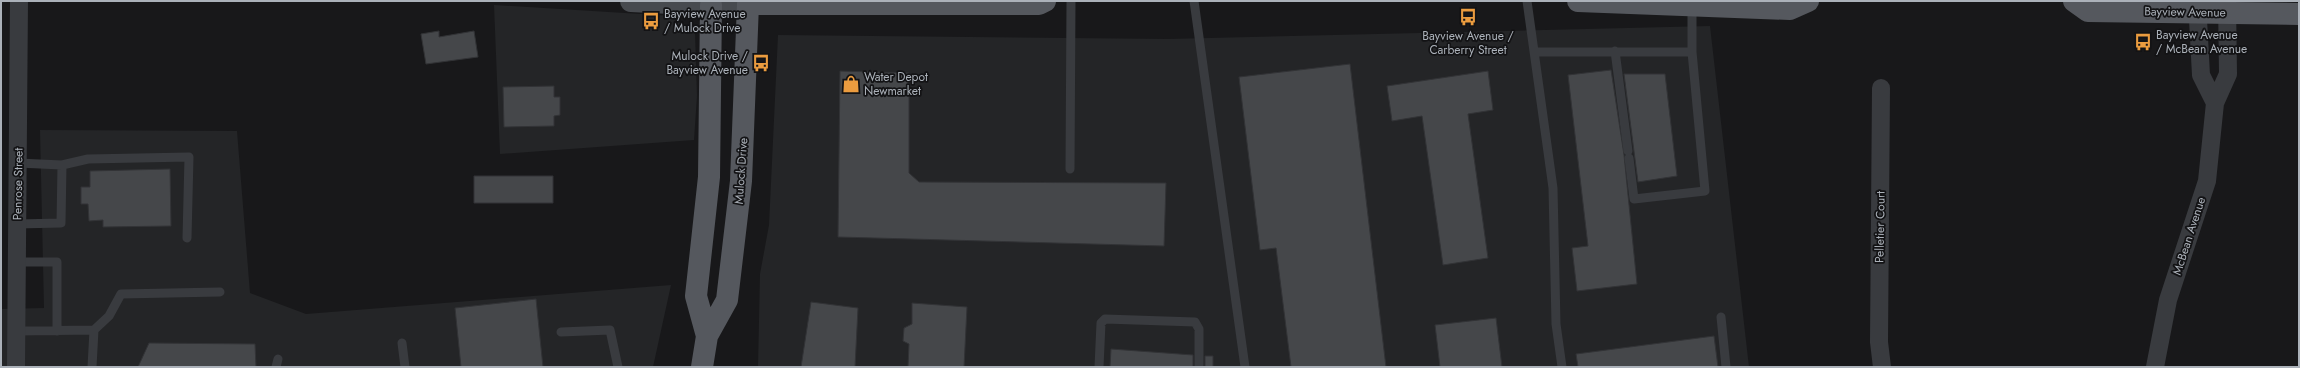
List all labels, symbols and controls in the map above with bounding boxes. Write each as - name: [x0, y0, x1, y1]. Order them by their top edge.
- street label: Bayview Avenue: [2144, 2, 2226, 22]
- place label: Bayview Avenue / Mulock Drive: [664, 5, 746, 37]
- bus stop icon: Bayview Avenue / Carberry Street: [1458, 7, 1478, 27]
- bus stop icon: Bayview Avenue / Mulock Drive: [641, 11, 661, 31]
- place label: Bayview Avenue / McBean Avenue: [2156, 26, 2247, 58]
- place label: Bayview Avenue / Carberry Street: [1422, 27, 1514, 59]
- bus stop icon: Bayview Avenue / McBean Avenue: [2133, 32, 2153, 52]
- place label: Mulock Drive / Bayview Avenue: [666, 47, 748, 79]
- bus stop icon: Mulock Drive / Bayview Avenue: [751, 53, 771, 73]
- place label: Water Depot Newmarket: [864, 68, 928, 100]
- shop icon: Water Depot Newmarket: [841, 74, 861, 94]
- street label: Mulock Drive: [730, 137, 752, 205]
- street label: Penrose Street: [8, 148, 28, 220]
- street label: Pelletier Court: [1870, 191, 1890, 263]
- street label: McBean Avenue: [2168, 195, 2210, 277]

